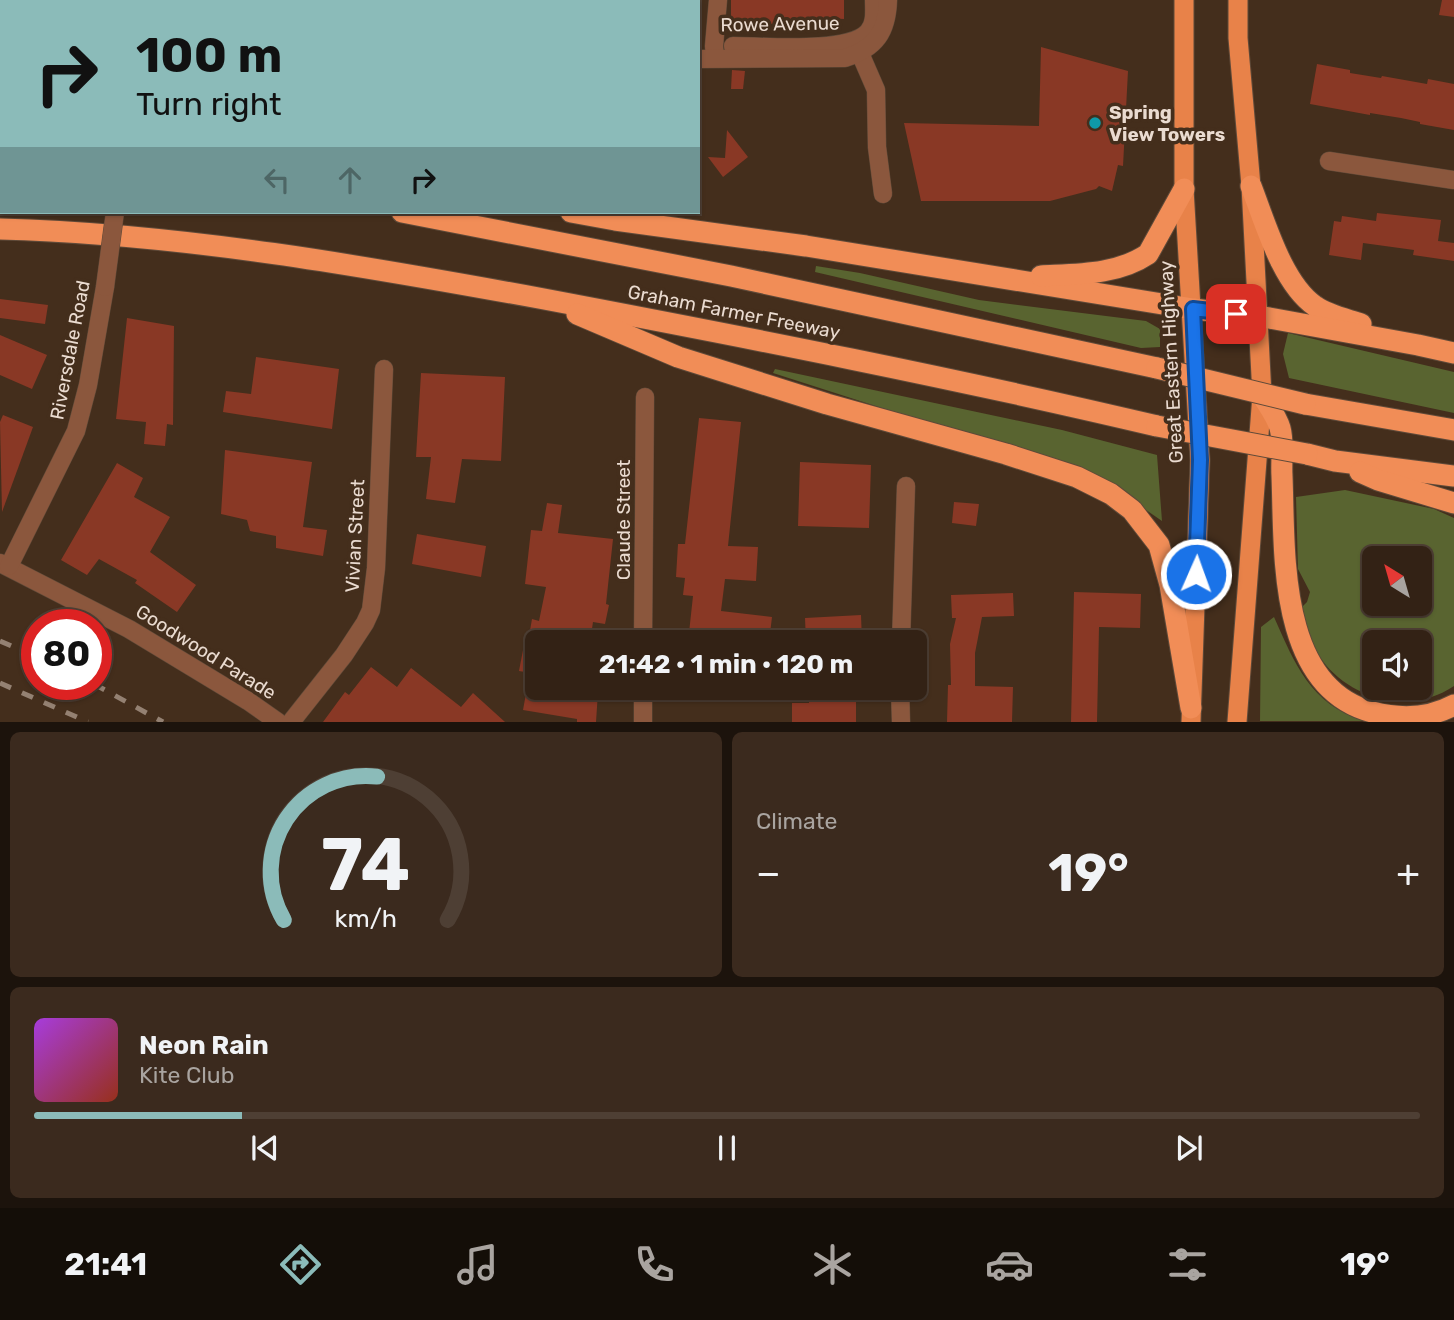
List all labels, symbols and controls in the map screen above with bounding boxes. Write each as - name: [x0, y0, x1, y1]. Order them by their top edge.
- street label: Rowe Avenue: [720, 11, 840, 37]
- text: 100 m: [136, 26, 282, 84]
- icon: right: [21, 28, 112, 119]
- text: Turn right: [136, 85, 281, 123]
- place label: Spring View Towers: [1109, 101, 1225, 146]
- marker: Spring View Towers: [1087, 115, 1103, 131]
- icon: left: [258, 161, 296, 199]
- icon: ahead: [331, 161, 369, 199]
- icon: right: [404, 161, 442, 199]
- street label: Great Eastern Highway: [1154, 260, 1188, 464]
- street label: Riversdale Road: [45, 278, 95, 422]
- street label: Graham Farmer Freeway: [626, 280, 842, 344]
- pin: [1206, 284, 1266, 344]
- icon: arrive: [1217, 295, 1255, 333]
- street label: Claude Street: [612, 459, 635, 580]
- street label: Vivian Street: [341, 478, 369, 593]
- position arrow: [1159, 537, 1233, 611]
- north arrow: [1362, 546, 1432, 616]
- map controls: [1362, 546, 1432, 700]
- street label: Goodwood Parade: [132, 600, 280, 704]
- speed limit sign: 80: [21, 609, 112, 700]
- button: sound: [1362, 630, 1432, 700]
- text: 21:42 · 1 min · 120 m: [599, 649, 853, 680]
- text: Climate: [756, 807, 837, 835]
- text: 74: [321, 823, 411, 909]
- text: 19°: [1048, 842, 1129, 904]
- text: −: [756, 850, 781, 896]
- text: +: [1396, 850, 1420, 896]
- text: km/h: [335, 904, 397, 933]
- text: Neon Rain: [139, 1030, 269, 1061]
- text: Kite Club: [139, 1061, 234, 1089]
- icon: previous: [246, 1129, 284, 1167]
- icon: pause: [708, 1129, 746, 1167]
- icon: next: [1170, 1129, 1208, 1167]
- icon: directions: [276, 1240, 325, 1289]
- icon: music: [453, 1240, 502, 1289]
- icon: phone: [630, 1240, 679, 1289]
- icon: climate: [808, 1240, 857, 1289]
- icon: car: [985, 1240, 1034, 1289]
- icon: filters: [1163, 1240, 1212, 1289]
- text: 21:41: [64, 1245, 147, 1283]
- text: 19°: [1340, 1245, 1390, 1283]

